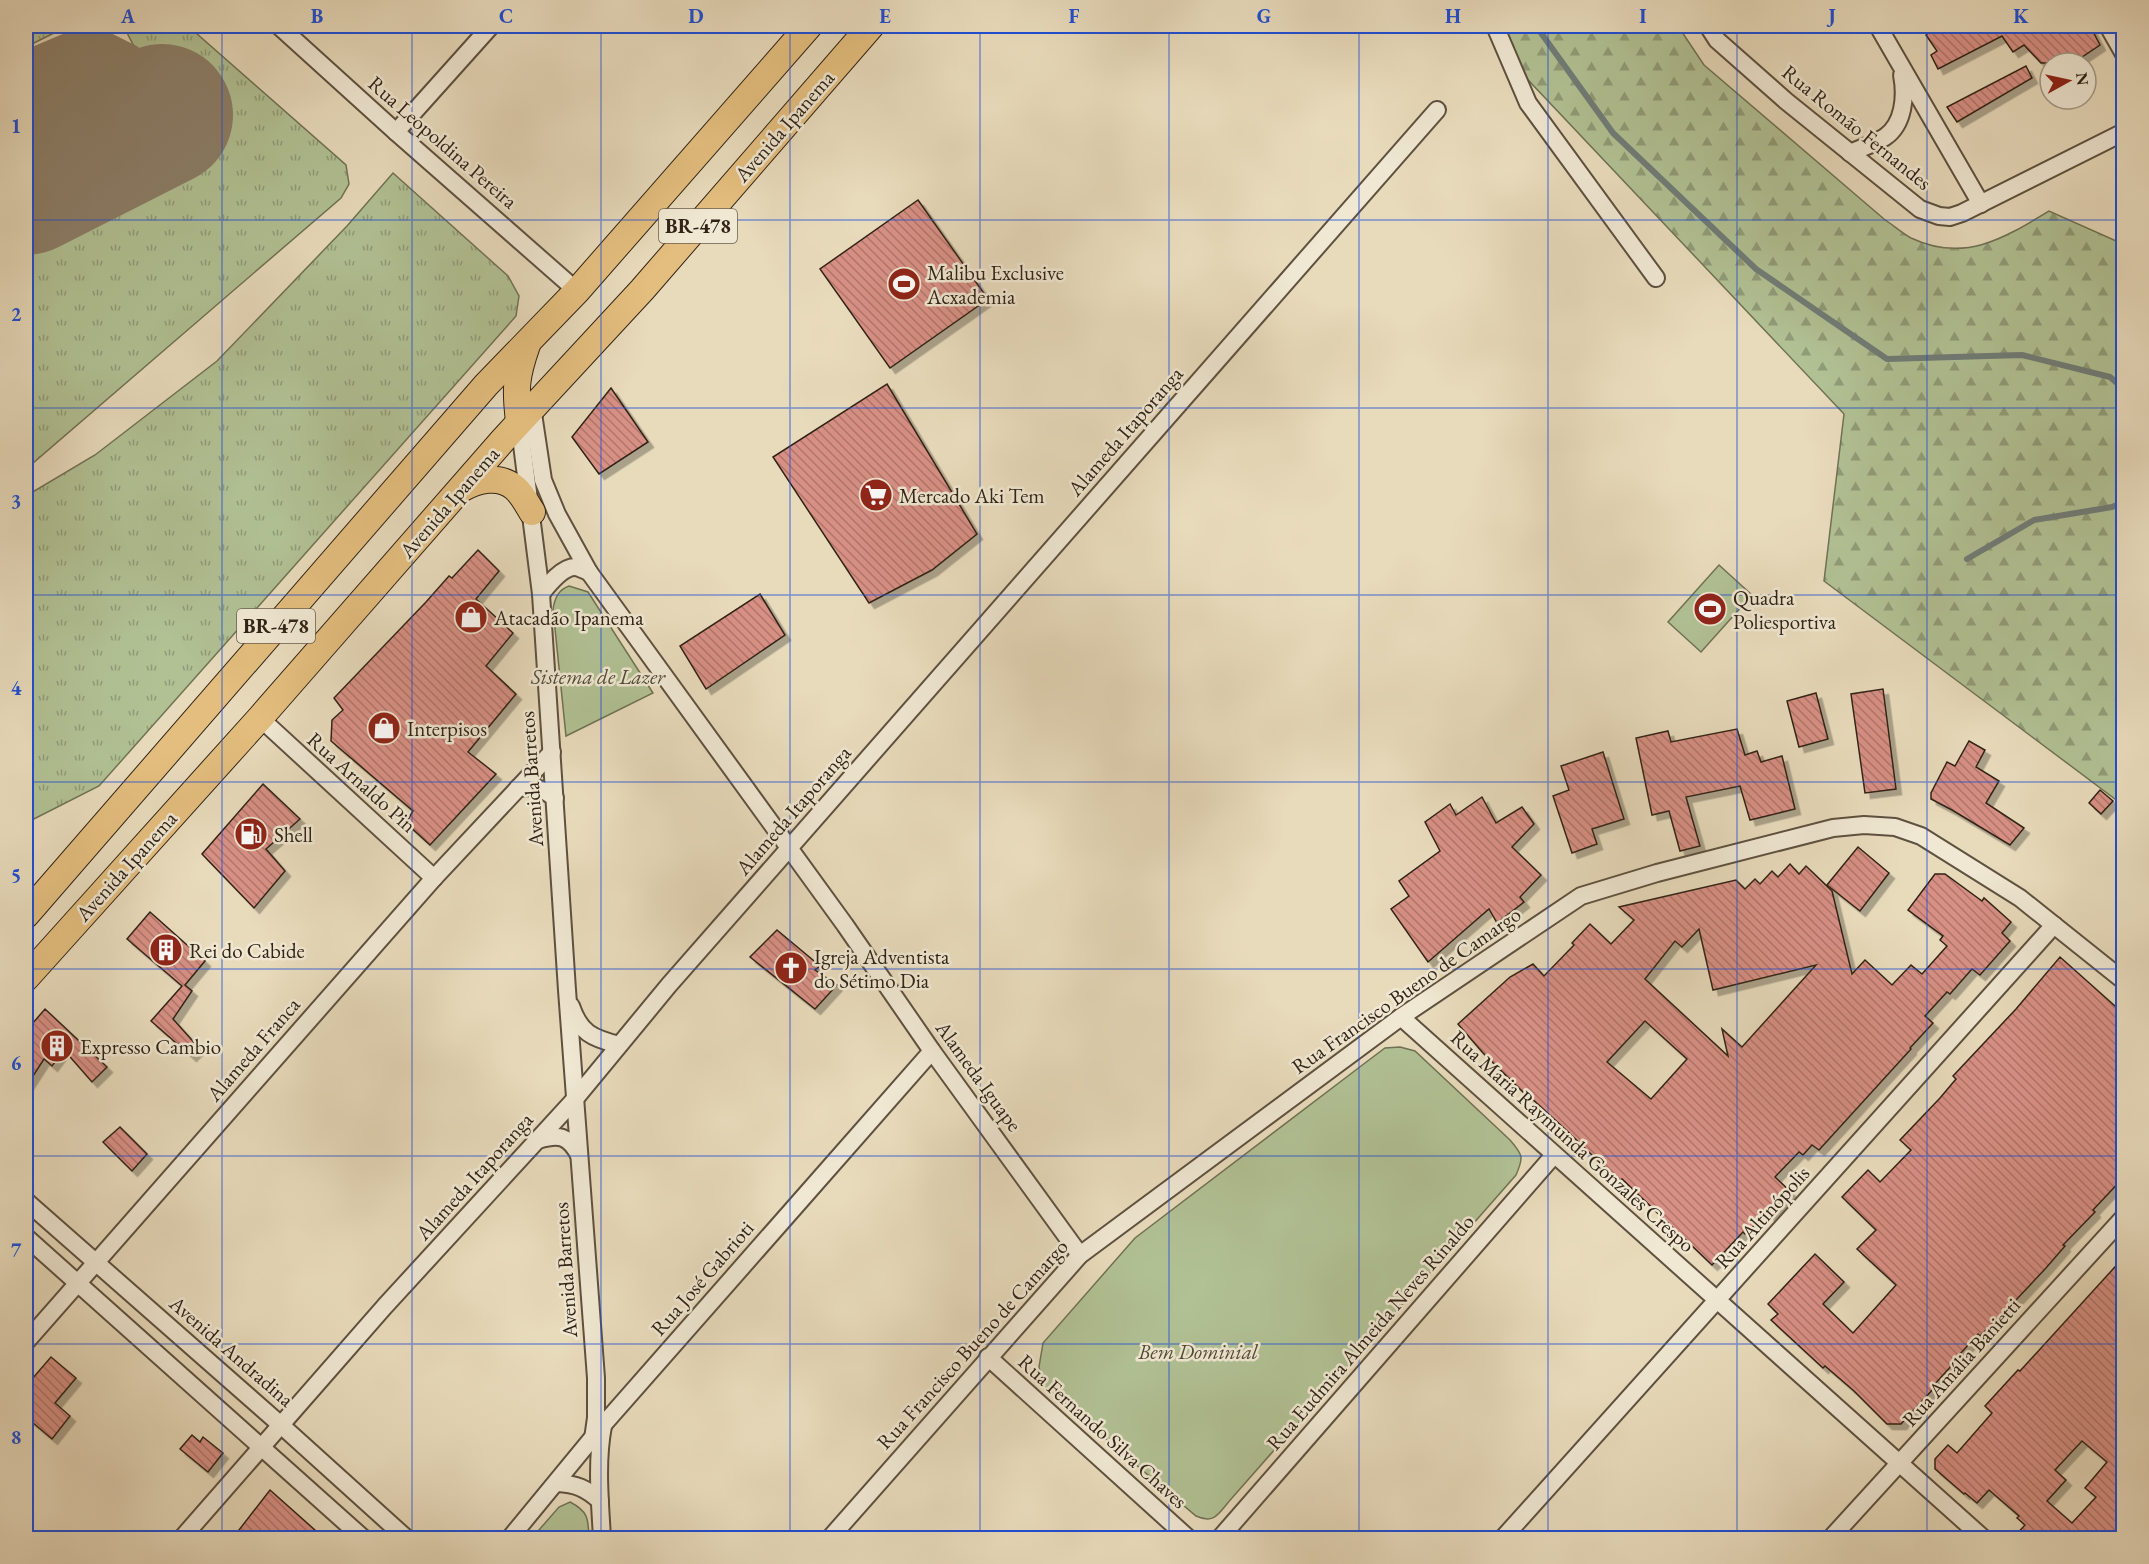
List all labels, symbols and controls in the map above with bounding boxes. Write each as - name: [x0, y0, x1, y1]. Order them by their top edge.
- text: A: [120, 3, 136, 29]
- text: B: [311, 3, 323, 29]
- text: C: [499, 3, 513, 29]
- text: D: [688, 3, 704, 29]
- text: E: [879, 3, 891, 29]
- text: F: [1069, 3, 1080, 29]
- text: G: [1257, 3, 1271, 29]
- text: H: [1445, 3, 1461, 29]
- text: I: [1639, 3, 1647, 29]
- text: J: [1826, 3, 1836, 29]
- text: K: [2013, 3, 2029, 29]
- north arrow: [2038, 51, 2098, 111]
- street label: Rua Romão Fernandes: [1777, 58, 1937, 196]
- street label: Avenida Ipanema: [727, 64, 840, 188]
- street label: Rua Leopoldina Pereira: [363, 70, 524, 215]
- text: N: [2071, 71, 2094, 87]
- text: 1: [11, 113, 21, 139]
- road number: BR-478: [659, 209, 737, 243]
- place label: Malibu Exclusive Acxademia: [926, 259, 1064, 310]
- sports icon: Malibu Exclusive Acxademia: [886, 266, 922, 302]
- text: 2: [11, 301, 22, 327]
- street label: Alameda Itaporanga: [1061, 360, 1189, 502]
- street label: Avenida Ipanema: [392, 440, 505, 564]
- supermarket icon: Mercado Aki Tem: [858, 477, 894, 513]
- place label: Mercado Aki Tem: [899, 482, 1045, 509]
- text: 3: [11, 488, 21, 514]
- place label: Quadra Poliesportiva: [1733, 584, 1837, 635]
- sports icon: Quadra Poliesportiva: [1692, 591, 1728, 627]
- shop icon: Atacadão Ipanema: [453, 599, 489, 635]
- place label: Atacadão Ipanema: [493, 604, 644, 631]
- road number: BR-478: [237, 609, 315, 643]
- park label: Sistema de Lazer: [530, 663, 666, 690]
- text: 4: [11, 675, 22, 701]
- shop icon: Interpisos: [366, 710, 402, 746]
- street label: Avenida Barretos: [513, 710, 549, 849]
- place label: Interpisos: [407, 715, 487, 742]
- street label: Rua Arnaldo Pin: [302, 726, 422, 838]
- street label: Alameda Itaporanga: [729, 739, 857, 881]
- street label: Avenida Ipanema: [69, 805, 183, 928]
- fuel station icon: Shell: [233, 816, 269, 852]
- place label: Shell: [274, 821, 313, 848]
- text: 5: [11, 862, 21, 888]
- street label: Rua Francisco Bueno de Camargo: [1286, 900, 1526, 1080]
- building icon: Rei do Cabide: [148, 932, 184, 968]
- place label: Rei do Cabide: [189, 937, 305, 964]
- place label: Igreja Adventista do Sétimo Dia: [814, 943, 950, 994]
- church icon: Igreja Adventista do Sétimo Dia: [773, 950, 809, 986]
- street label: Alameda Franca: [200, 991, 306, 1107]
- street label: Alameda Iguape: [929, 1015, 1028, 1137]
- street label: Rua Maria Raymunda Gonzales Crespo: [1445, 1024, 1701, 1258]
- building icon: Expresso Cambio: [39, 1028, 75, 1064]
- place label: Expresso Cambio: [80, 1033, 221, 1060]
- text: 6: [11, 1050, 22, 1076]
- street label: Alameda Itaporanga: [409, 1106, 539, 1246]
- street label: Rua Altinópolis: [1709, 1160, 1815, 1274]
- street label: Avenida Barretos: [547, 1201, 583, 1340]
- street label: Rua Eudmira Almeida Neves Rinaldo: [1260, 1208, 1480, 1456]
- street label: Rua José Gabrioti: [645, 1215, 759, 1341]
- street label: Rua Francisco Bueno de Camargo: [870, 1233, 1074, 1455]
- text: 7: [11, 1237, 22, 1263]
- street label: Avenida Andradina: [163, 1289, 300, 1413]
- street label: Rua Amália Banietti: [1896, 1292, 2026, 1432]
- park label: Bem Dominial: [1137, 1338, 1259, 1365]
- street label: Rua Fernando Silva Chaves: [1013, 1348, 1193, 1514]
- text: 8: [11, 1424, 21, 1450]

